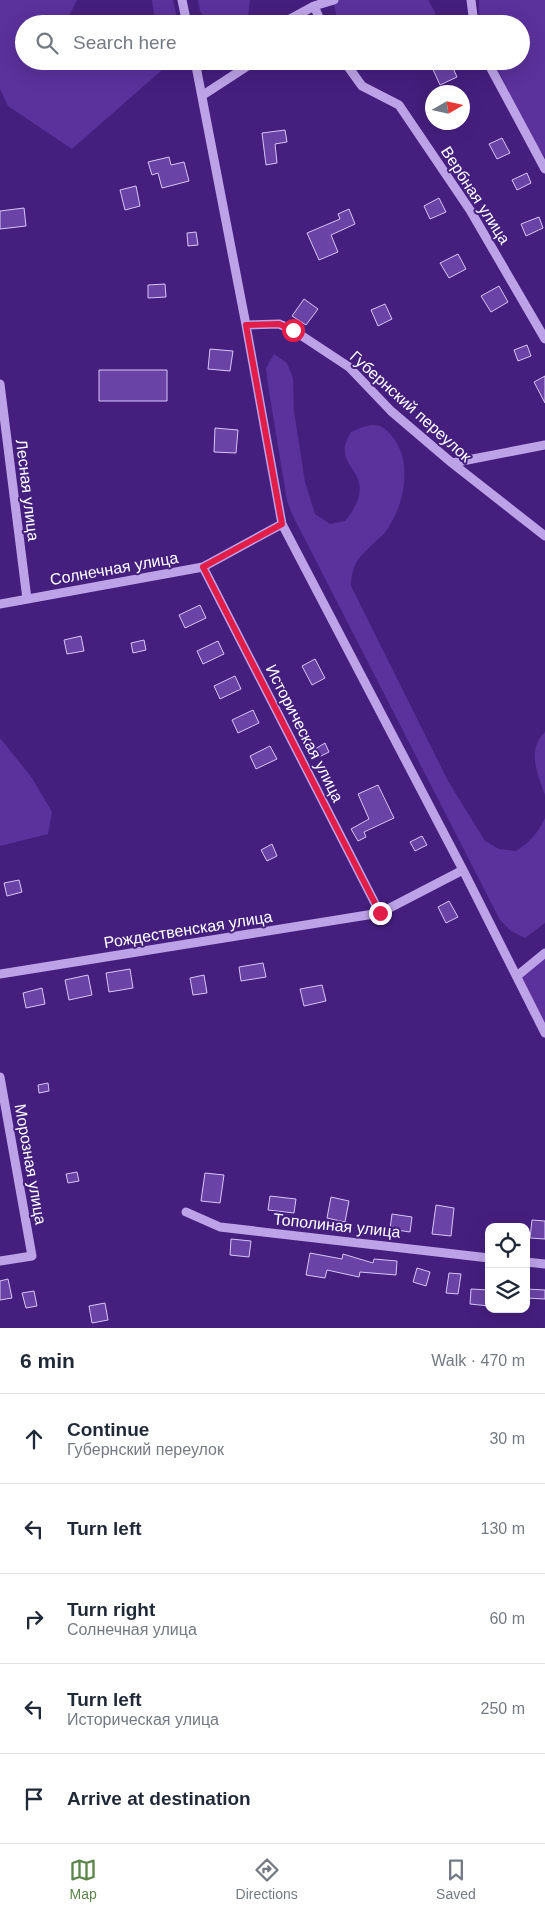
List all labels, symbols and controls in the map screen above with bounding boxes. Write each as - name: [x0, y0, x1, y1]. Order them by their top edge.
- search box: [15, 15, 530, 70]
- icon: search: [33, 29, 61, 57]
- text: Search here: [73, 32, 177, 53]
- north arrow: [425, 85, 470, 130]
- street label: Вербная улица: [438, 143, 513, 247]
- route start: [282, 319, 305, 342]
- street label: Губернский переулок: [347, 348, 475, 466]
- street label: Лесная улица: [13, 438, 42, 542]
- street label: Солнечная улица: [49, 549, 180, 588]
- street label: Историческая улица: [262, 662, 347, 805]
- route end: [369, 902, 392, 925]
- street label: Рождественская улица: [103, 908, 274, 951]
- street label: Морозная улица: [12, 1102, 50, 1226]
- street label: Тополиная улица: [273, 1210, 401, 1241]
- map controls: [485, 1223, 530, 1313]
- button: locate: [485, 1223, 530, 1268]
- button: layers: [485, 1268, 530, 1313]
- text: 6 min: [20, 1349, 75, 1372]
- text: Walk · 470 m: [431, 1352, 525, 1369]
- text: Continue: [67, 1419, 149, 1440]
- icon: ahead: [20, 1425, 48, 1453]
- text: 30 m: [489, 1430, 525, 1447]
- text: Губернский переулок: [67, 1441, 224, 1458]
- icon: left: [20, 1515, 48, 1543]
- text: Turn left: [67, 1518, 142, 1539]
- text: 130 m: [481, 1520, 525, 1537]
- text: Turn right: [67, 1599, 155, 1620]
- icon: right: [20, 1605, 48, 1633]
- text: 60 m: [489, 1610, 525, 1627]
- text: Солнечная улица: [67, 1621, 197, 1638]
- text: Turn left: [67, 1689, 142, 1710]
- icon: left: [20, 1695, 48, 1723]
- text: 250 m: [481, 1700, 525, 1717]
- text: Историческая улица: [67, 1711, 219, 1728]
- icon: arrive: [20, 1785, 48, 1813]
- text: Arrive at destination: [67, 1788, 251, 1809]
- tab: Map: [69, 1856, 97, 1902]
- tab: Directions: [236, 1856, 298, 1902]
- tab: Saved: [436, 1856, 476, 1902]

